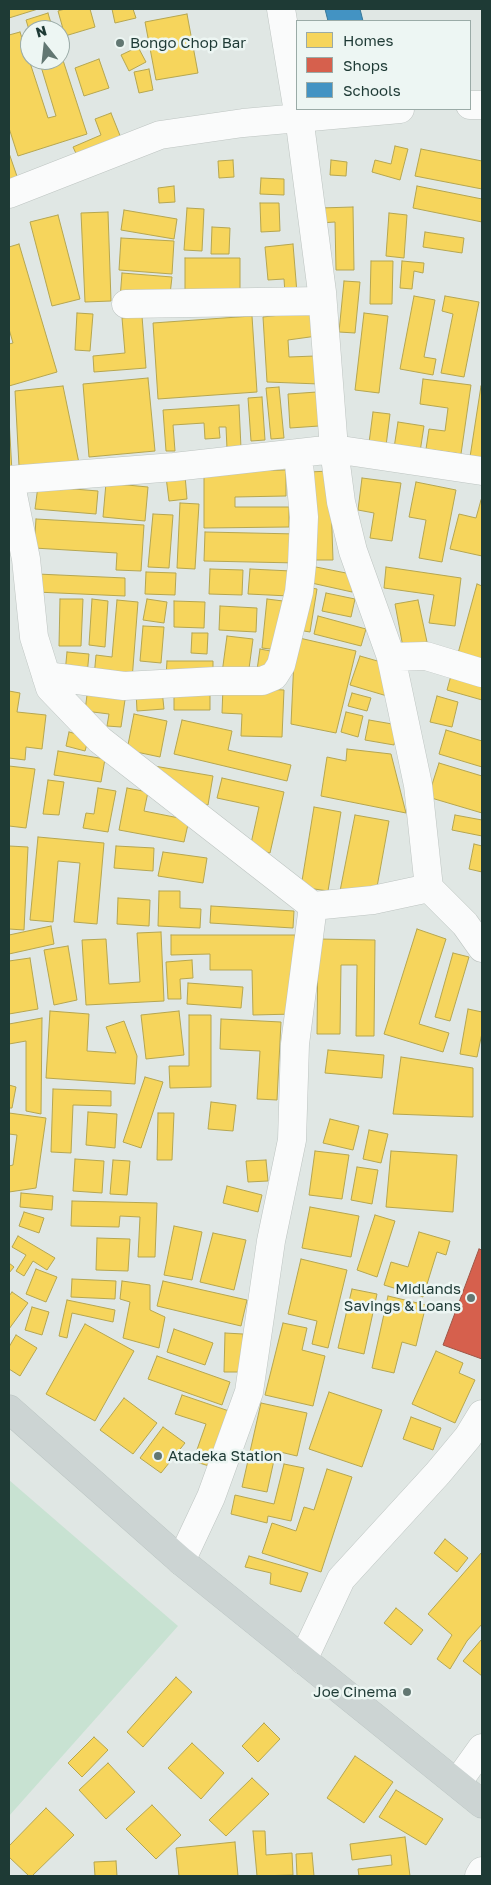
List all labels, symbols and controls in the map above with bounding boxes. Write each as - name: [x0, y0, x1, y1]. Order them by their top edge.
- north arrow: [20, 20, 70, 70]
- legend: [296, 20, 471, 110]
- text: N: [34, 21, 48, 41]
- text: Homes: [343, 31, 393, 49]
- place label: Bongo Chop Bar: [130, 34, 246, 52]
- marker: Bongo Chop Bar: [114, 37, 126, 49]
- text: Shops: [343, 56, 388, 74]
- text: Schools: [343, 81, 401, 99]
- place label: Midlands Savings & Loans: [344, 1280, 461, 1315]
- marker: Midlands Savings & Loans: [465, 1292, 477, 1304]
- place label: Atadeka Station: [168, 1447, 282, 1465]
- marker: Atadeka Station: [152, 1450, 164, 1462]
- place label: Joe Cinema: [313, 1683, 397, 1701]
- marker: Joe Cinema: [401, 1686, 413, 1698]

